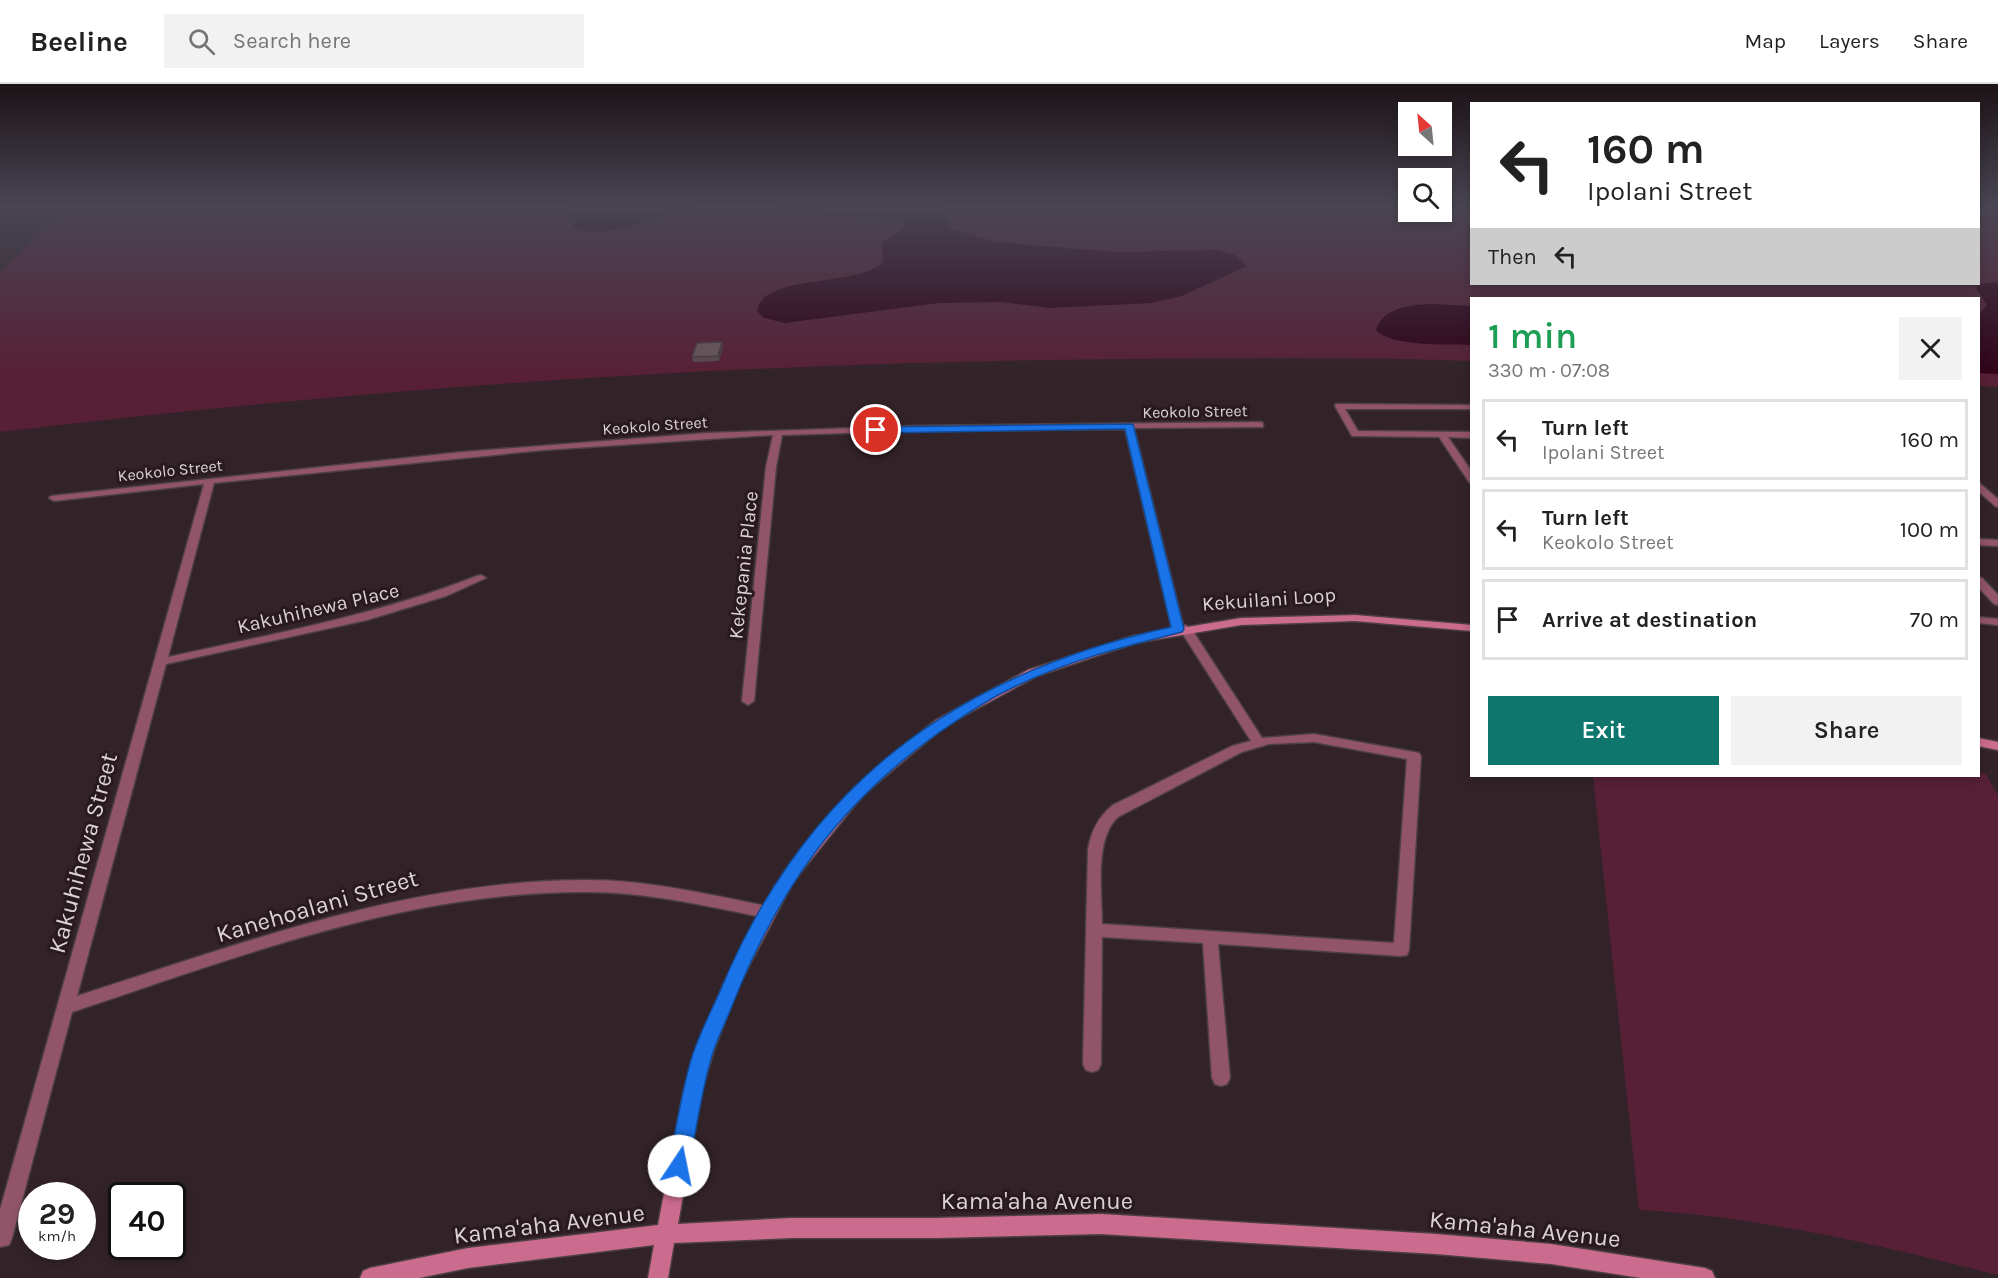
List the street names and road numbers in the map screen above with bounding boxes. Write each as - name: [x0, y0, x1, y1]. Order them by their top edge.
- street label: Keokolo Street: [1142, 401, 1248, 422]
- street label: Keokolo Street: [602, 412, 708, 439]
- street label: Keokolo Street: [117, 456, 223, 485]
- street label: Kekepania Place: [724, 490, 763, 640]
- street label: Kakuhihewa Place: [235, 579, 401, 638]
- street label: Kekuilani Loop: [1201, 583, 1337, 616]
- street label: Kakuhihewa Street: [43, 750, 123, 956]
- street label: Kanehoalani Street: [213, 864, 421, 948]
- street label: Kama'aha Avenue: [941, 1187, 1133, 1215]
- street label: Kama'aha Avenue: [452, 1198, 646, 1250]
- street label: Kama'aha Avenue: [1428, 1205, 1622, 1253]

